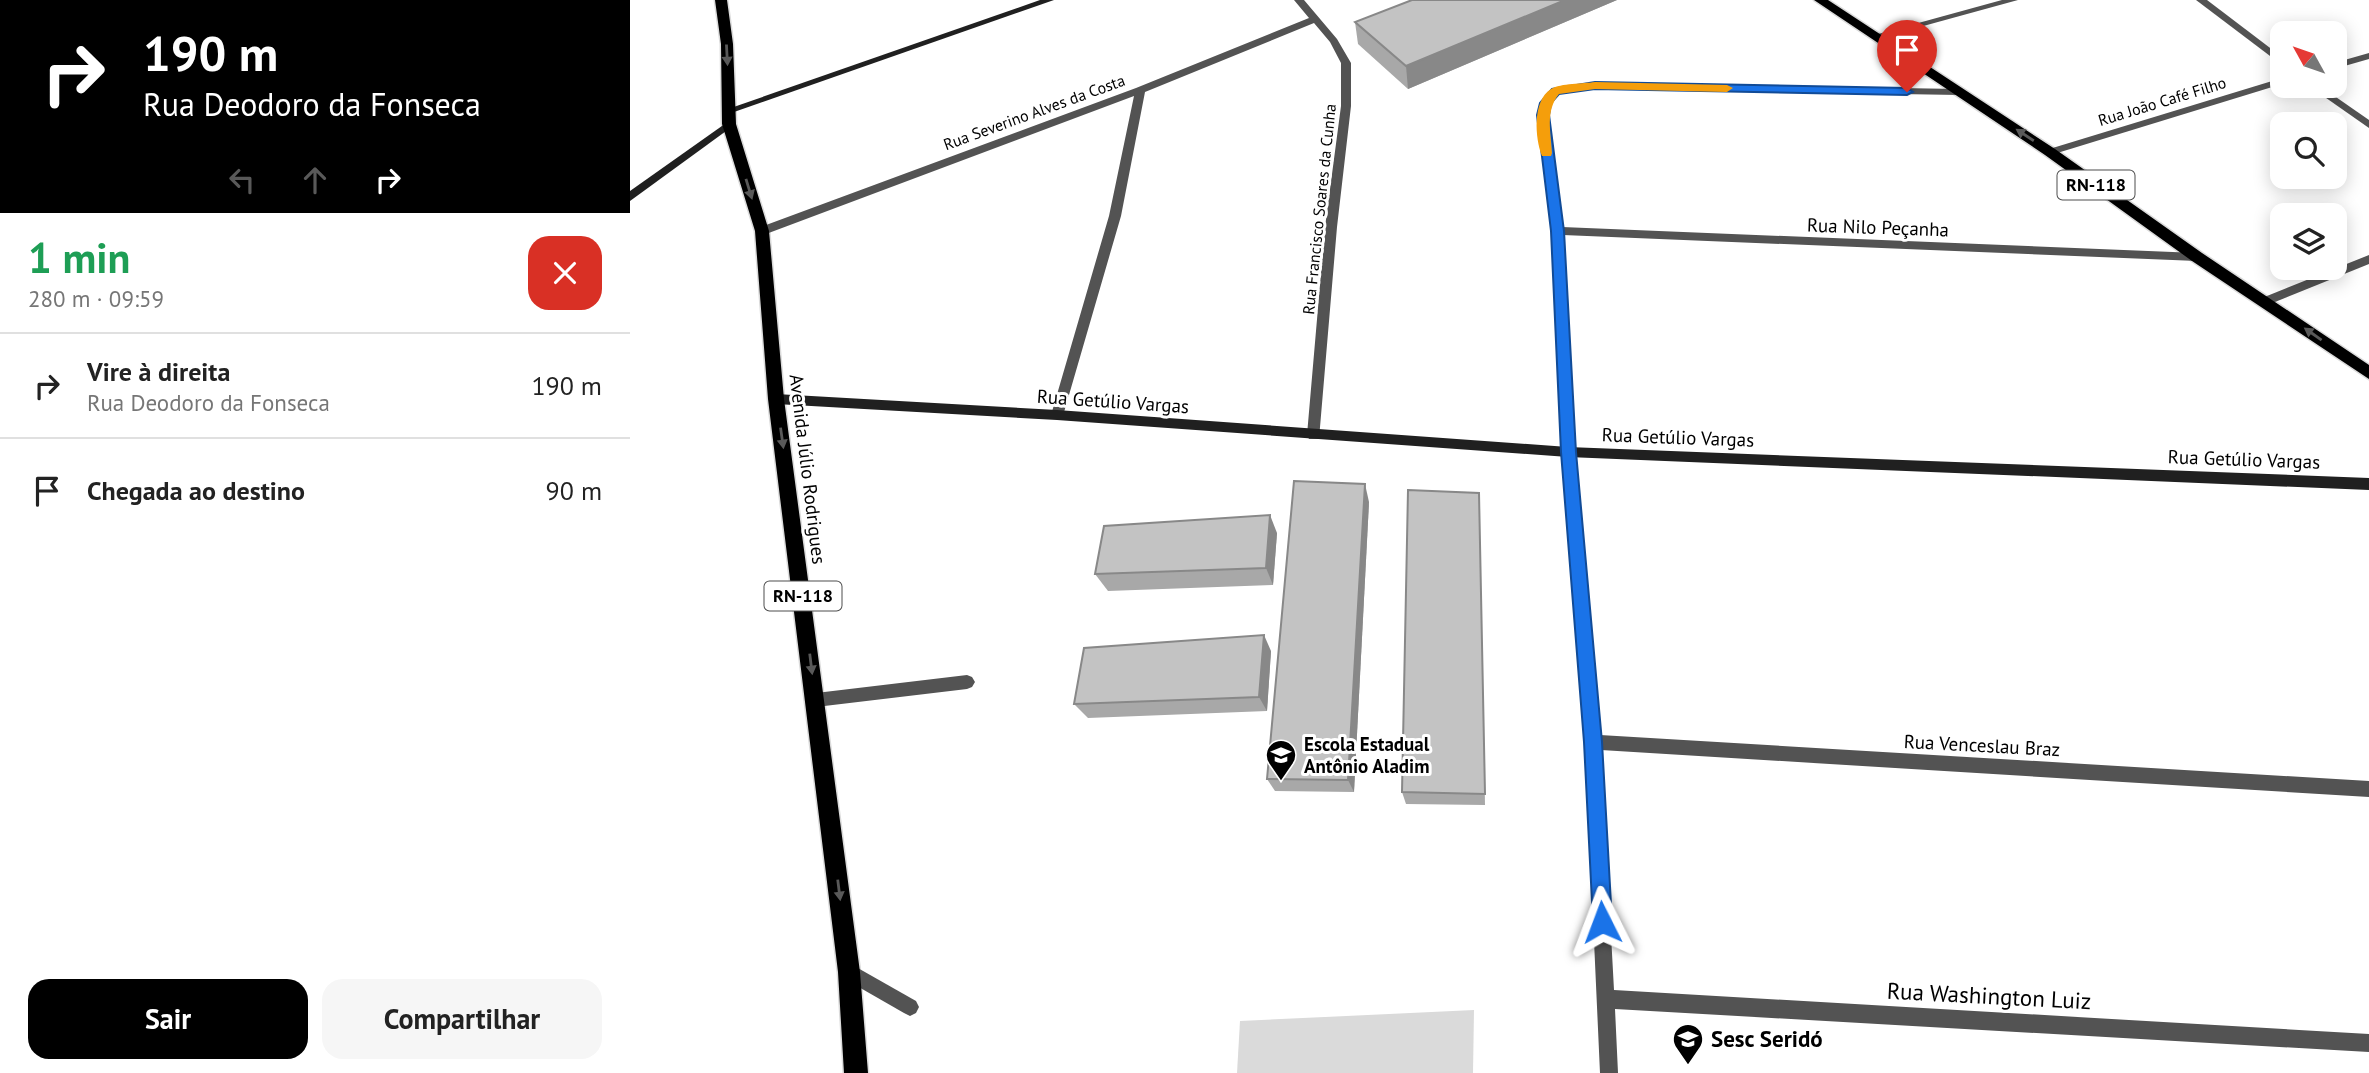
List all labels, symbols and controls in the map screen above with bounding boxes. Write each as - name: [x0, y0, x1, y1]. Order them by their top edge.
- pin: [1877, 20, 1937, 92]
- text: 190 m: [143, 21, 278, 85]
- north arrow: [2270, 21, 2347, 98]
- map controls: [2270, 21, 2347, 280]
- icon: right: [28, 28, 119, 119]
- icon: arrive: [1888, 31, 1926, 69]
- one-way arrow: [722, 44, 733, 66]
- street label: Rua Severino Alves da Costa: [941, 70, 1127, 154]
- street label: Rua João Café Filho: [2096, 72, 2228, 130]
- text: Rua Deodoro da Fonseca: [143, 83, 481, 125]
- street label: Rua Francisco Soares da Cunha: [1298, 103, 1340, 315]
- button: search: [2270, 112, 2347, 189]
- one-way arrow: [2016, 128, 2034, 142]
- icon: left: [223, 161, 261, 199]
- icon: ahead: [296, 161, 334, 199]
- icon: right: [369, 161, 407, 199]
- road number: RN-118: [2058, 170, 2134, 200]
- one-way arrow: [744, 179, 755, 200]
- button: layers: [2270, 203, 2347, 280]
- street label: Rua Nilo Peçanha: [1807, 213, 1949, 241]
- text: 1 min: [28, 230, 130, 285]
- button: close: [528, 236, 602, 310]
- text: 280 m · 09:59: [28, 284, 164, 313]
- one-way arrow: [2304, 327, 2322, 341]
- text: Vire à direita: [87, 355, 230, 388]
- icon: right: [28, 367, 66, 405]
- text: 190 m: [531, 369, 602, 402]
- street label: Avenida Júlio Rodrigues: [784, 373, 832, 565]
- street label: Rua Getúlio Vargas: [1036, 384, 1190, 418]
- text: Rua Deodoro da Fonseca: [87, 388, 330, 417]
- street label: Rua Getúlio Vargas: [1601, 422, 1755, 452]
- one-way arrow: [776, 427, 787, 449]
- street label: Rua Getúlio Vargas: [2167, 444, 2321, 474]
- icon: arrive: [28, 472, 66, 510]
- text: Chegada ao destino: [87, 474, 305, 507]
- text: 90 m: [546, 474, 602, 507]
- road number: RN-118: [764, 582, 842, 610]
- one-way arrow: [806, 653, 817, 675]
- street label: Rua Venceslau Braz: [1903, 729, 2061, 761]
- place label: Escola Estadual Antônio Aladim: [1304, 732, 1430, 778]
- school or university icon: Escola Estadual Antônio Aladim: [1264, 738, 1298, 782]
- one-way arrow: [833, 879, 844, 901]
- position arrow: [1565, 885, 1639, 959]
- street label: Rua Washington Luiz: [1886, 976, 2092, 1015]
- button: Sair: [28, 979, 308, 1059]
- button: Compartilhar: [322, 979, 602, 1059]
- school or university icon: Sesc Seridó: [1671, 1022, 1705, 1066]
- place label: Sesc Seridó: [1711, 1024, 1823, 1053]

